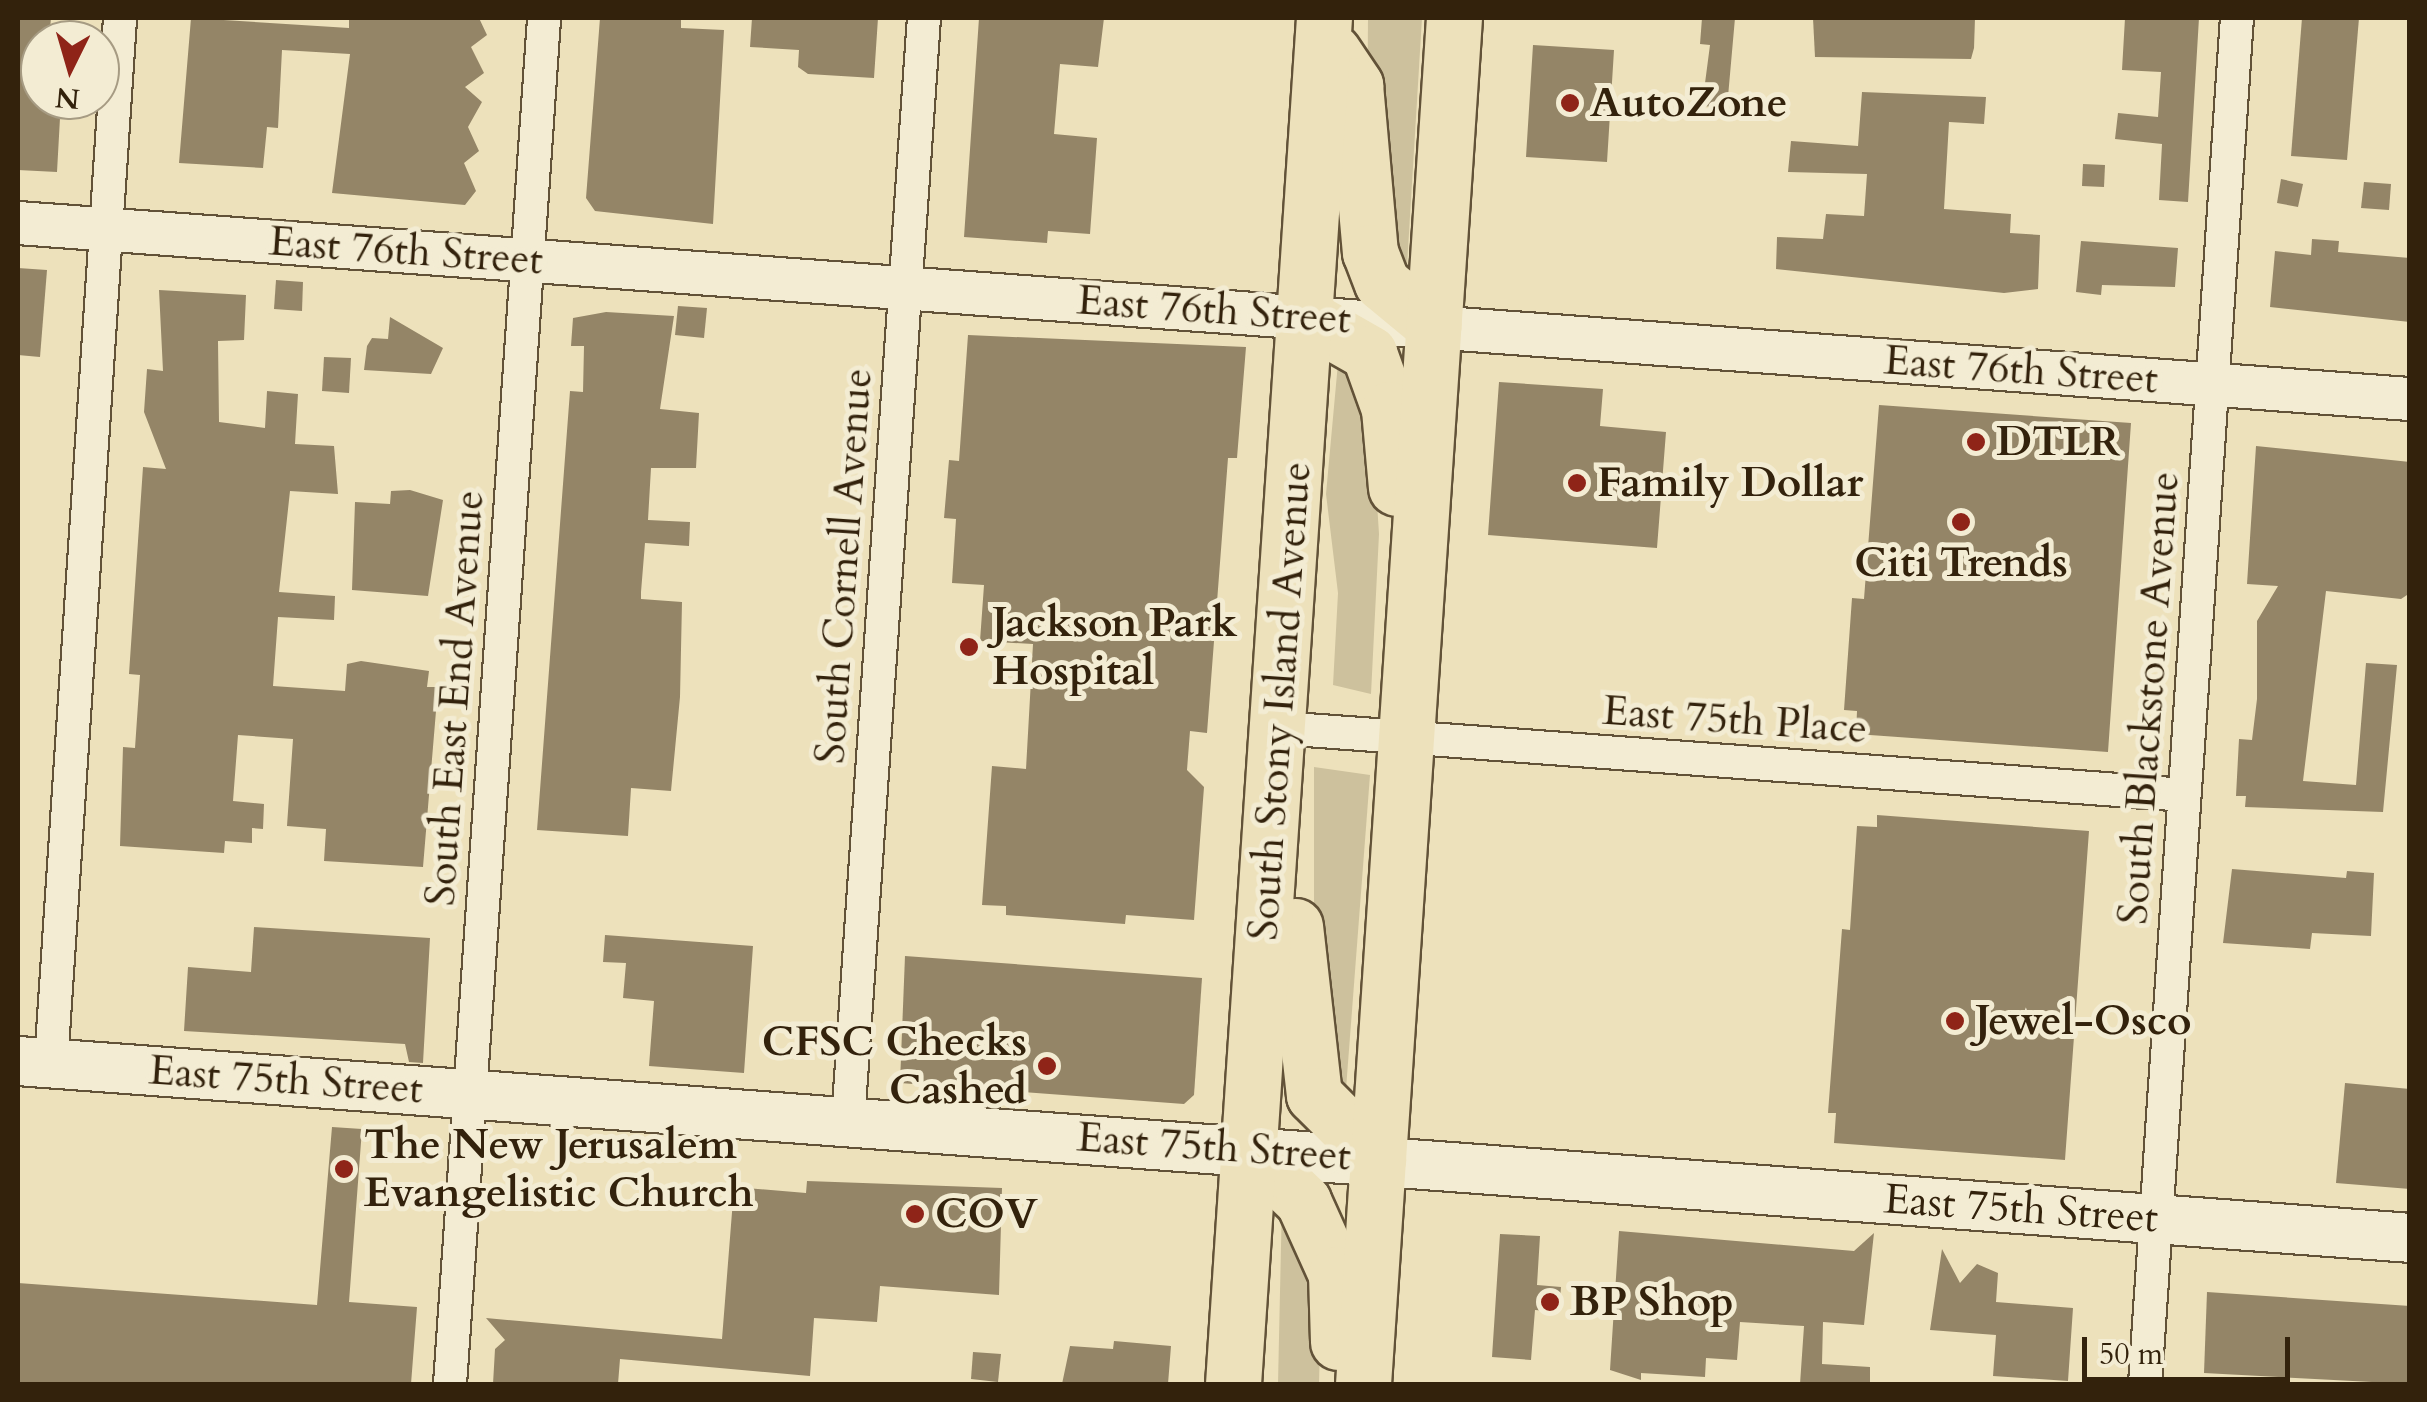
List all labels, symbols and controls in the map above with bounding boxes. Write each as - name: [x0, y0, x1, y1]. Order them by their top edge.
- north arrow: [20, 20, 120, 120]
- text: N: [54, 78, 81, 118]
- place label: AutoZone: [1590, 78, 1787, 128]
- marker: AutoZone: [1559, 92, 1581, 114]
- street label: East 76th Street: [267, 216, 545, 286]
- street label: East 76th Street: [1075, 275, 1353, 345]
- street label: East 76th Street: [1882, 335, 2160, 405]
- street label: South Cornell Avenue: [805, 367, 883, 765]
- place label: DTLR: [1996, 417, 2120, 467]
- marker: DTLR: [1965, 431, 1987, 453]
- place label: Family Dollar: [1597, 458, 1863, 508]
- street label: South Stony Island Avenue: [1238, 460, 1322, 942]
- street label: South Blackstone Avenue: [2108, 470, 2190, 926]
- marker: Family Dollar: [1566, 472, 1588, 494]
- street label: South East End Avenue: [415, 488, 495, 908]
- marker: Citi Trends: [1950, 511, 1972, 533]
- place label: Citi Trends: [1854, 538, 2068, 588]
- place label: Jackson Park Hospital: [992, 598, 1237, 696]
- marker: Jackson Park Hospital: [956, 634, 982, 660]
- street label: East 75th Place: [1601, 686, 1869, 754]
- place label: Jewel-Osco: [1975, 996, 2192, 1046]
- marker: Jewel-Osco: [1944, 1010, 1966, 1032]
- place label: CFSC Checks Cashed: [762, 1017, 1027, 1116]
- street label: East 75th Street: [147, 1045, 425, 1115]
- marker: CFSC Checks Cashed: [1036, 1055, 1058, 1077]
- street label: East 75th Street: [1075, 1112, 1353, 1182]
- place label: The New Jerusalem Evangelistic Church: [364, 1120, 754, 1218]
- marker: The New Jerusalem Evangelistic Church: [333, 1158, 355, 1180]
- street label: East 75th Street: [1882, 1174, 2160, 1244]
- place label: COV: [935, 1189, 1038, 1239]
- marker: COV: [904, 1203, 926, 1225]
- place label: BP Shop: [1570, 1277, 1734, 1327]
- marker: BP Shop: [1539, 1291, 1561, 1313]
- scale bar: [2087, 1317, 2294, 1379]
- text: 50 m: [2099, 1334, 2163, 1375]

